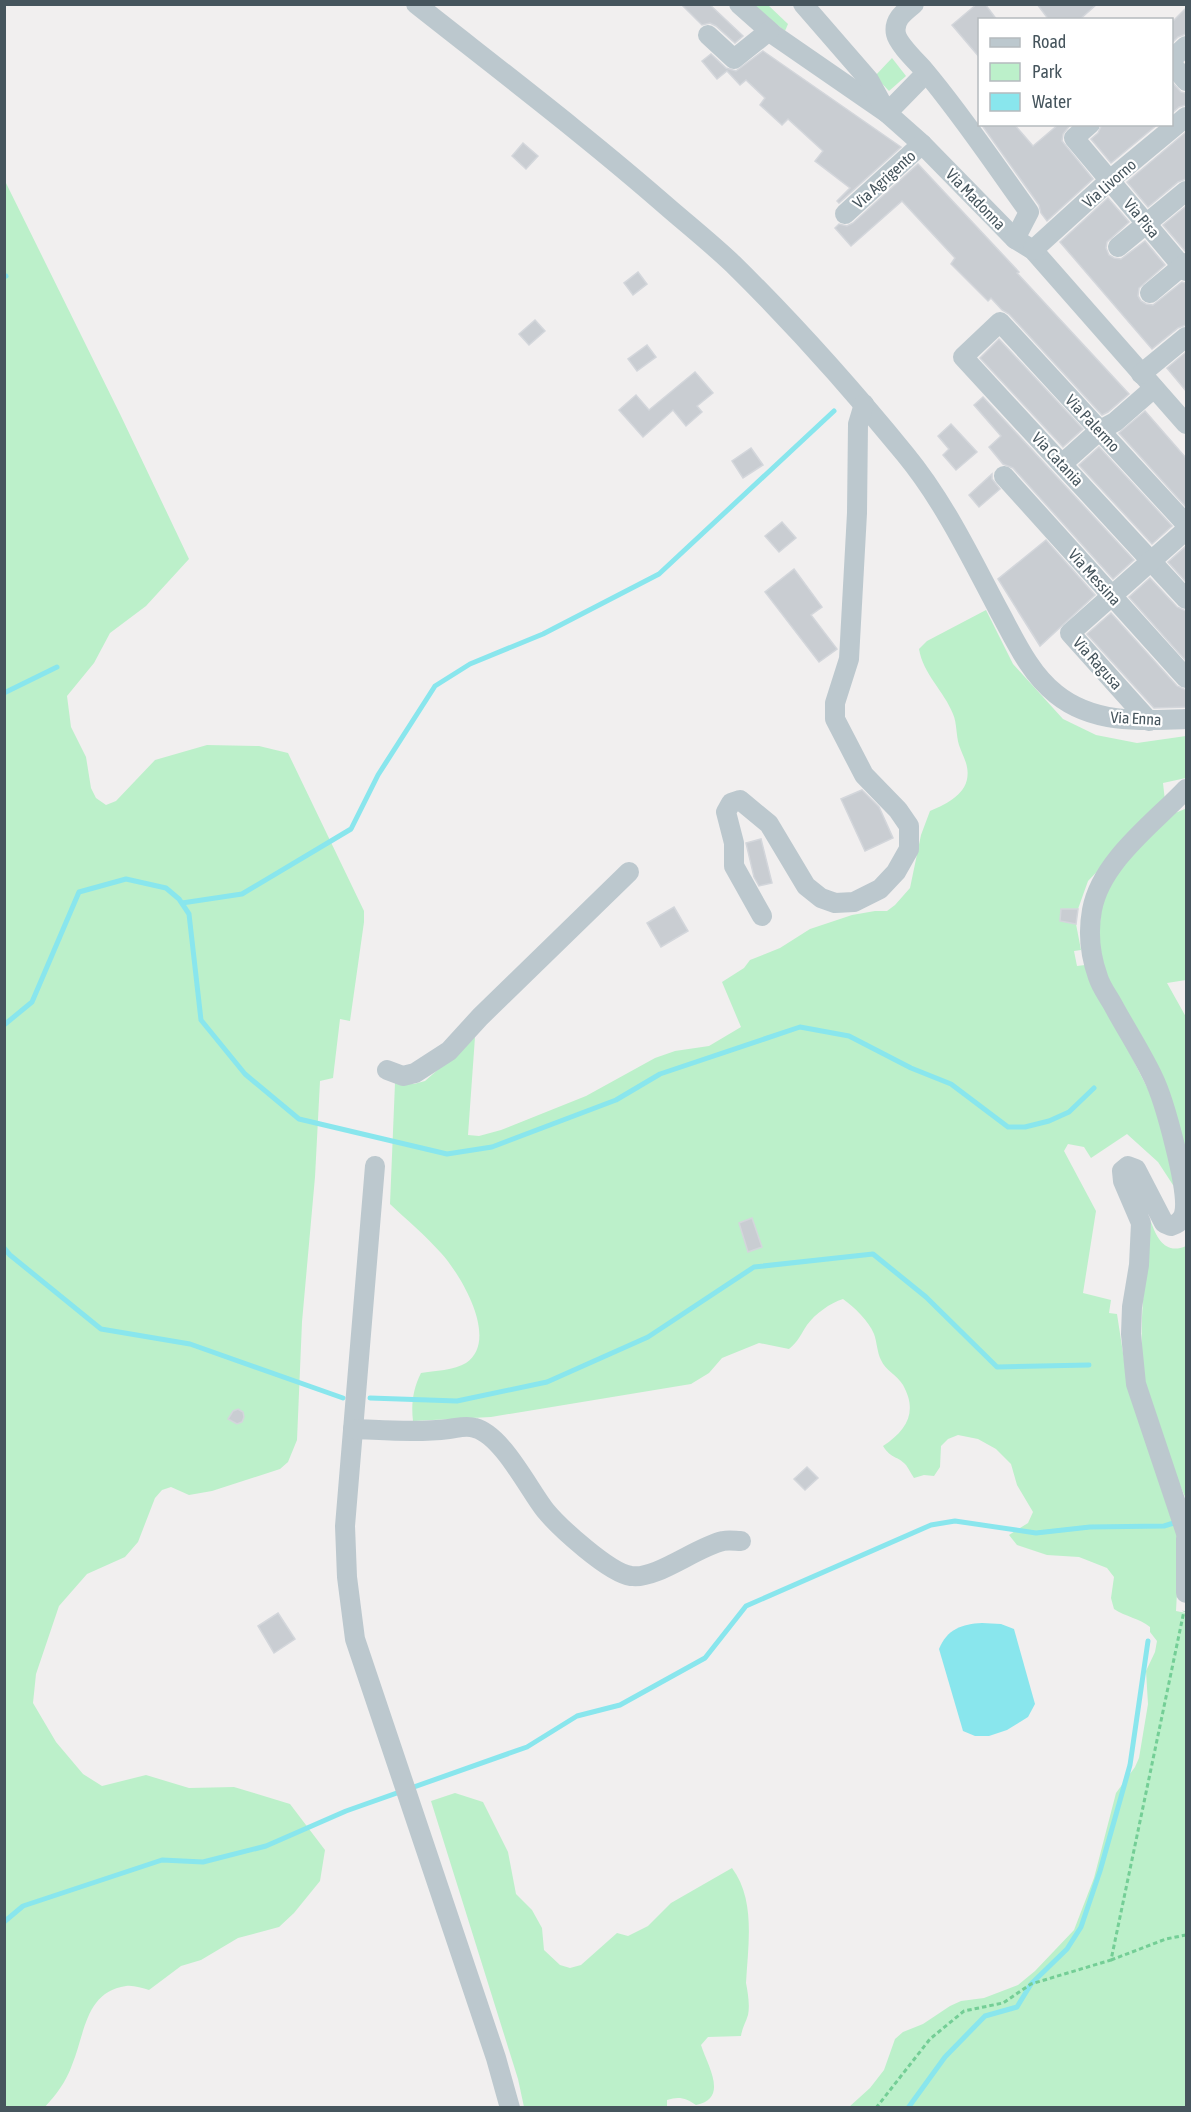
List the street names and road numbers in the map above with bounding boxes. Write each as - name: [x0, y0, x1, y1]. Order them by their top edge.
- street label: Via Agrigento: [849, 146, 920, 212]
- street label: Via Livorno: [1079, 155, 1139, 211]
- street label: Via Madonna: [943, 165, 1009, 233]
- street label: Via Pisa: [1120, 195, 1164, 241]
- street label: Via Palermo: [1062, 391, 1124, 455]
- street label: Via Catania: [1029, 428, 1087, 490]
- street label: Via Messina: [1065, 545, 1125, 609]
- street label: Via Ragusa: [1069, 633, 1126, 694]
- street label: Via Enna: [1110, 708, 1162, 728]

